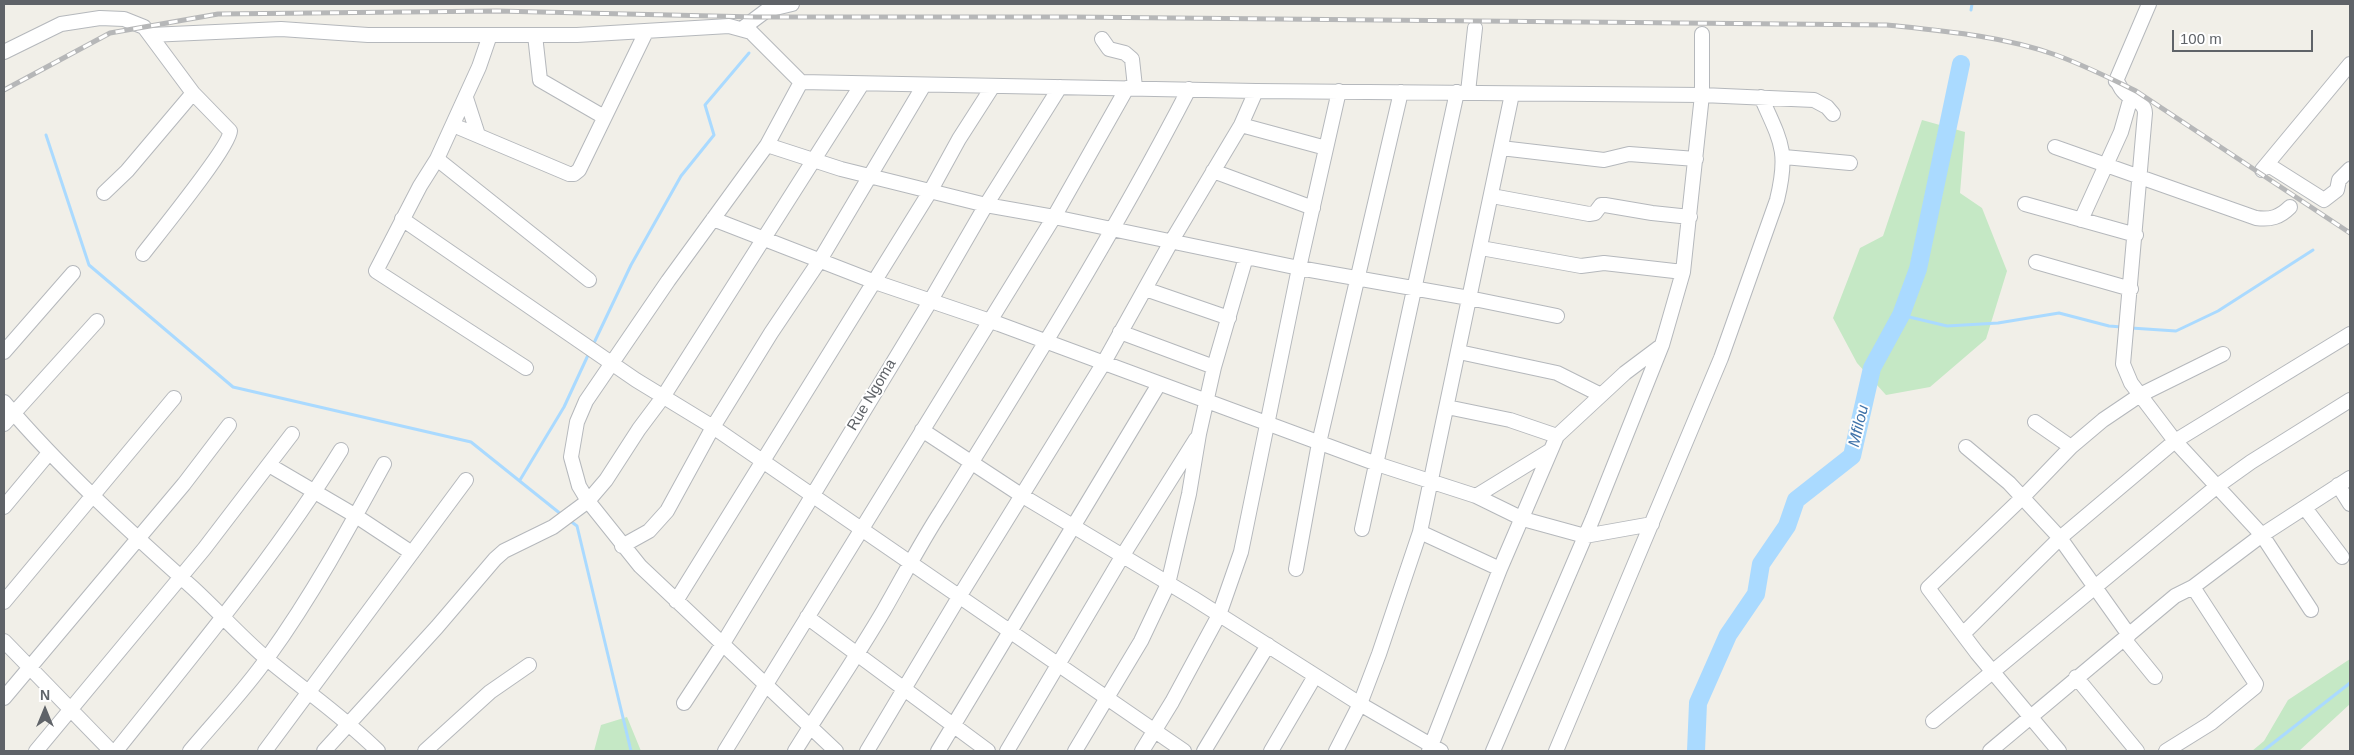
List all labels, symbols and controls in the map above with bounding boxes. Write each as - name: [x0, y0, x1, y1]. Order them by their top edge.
- scale bar: [2174, 20, 2315, 52]
- text: 100 m: [2180, 30, 2222, 47]
- street label: Rue Ngoma: [844, 356, 900, 434]
- water label: Mfilou: [1845, 403, 1873, 449]
- north arrow: [20, 685, 70, 735]
- text: N: [40, 687, 50, 703]

